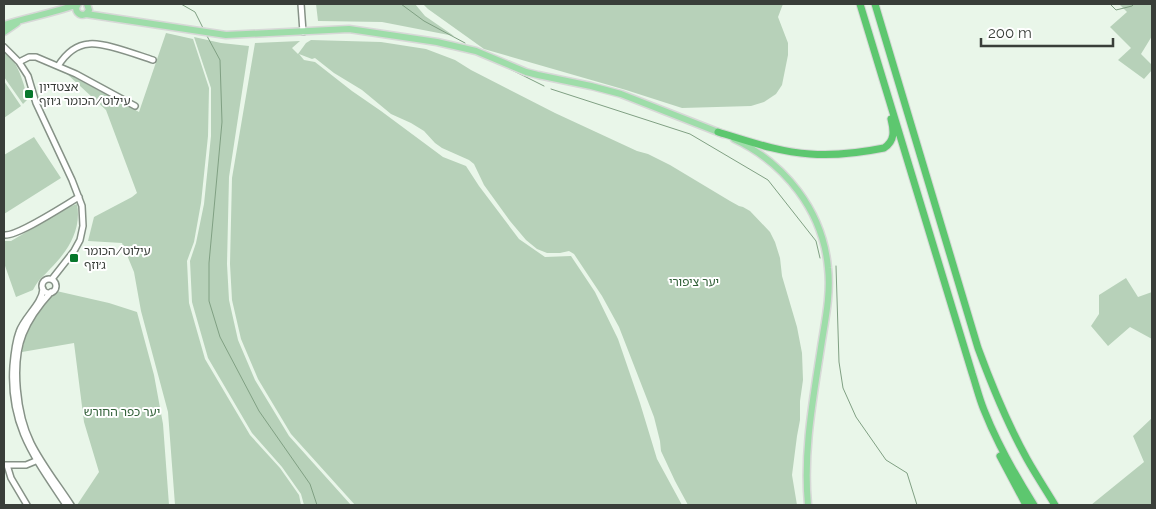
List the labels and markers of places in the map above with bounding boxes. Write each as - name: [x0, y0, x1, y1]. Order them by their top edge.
- place label: אצטדיון עילוט/הכומר ג׳וזף: [39, 80, 131, 108]
- marker: אצטדיון עילוט/הכומר ג׳וזף: [23, 88, 35, 100]
- place label: עילוט/הכומר ג׳וזף: [84, 244, 151, 272]
- marker: עילוט/הכומר ג׳וזף: [68, 252, 80, 264]

